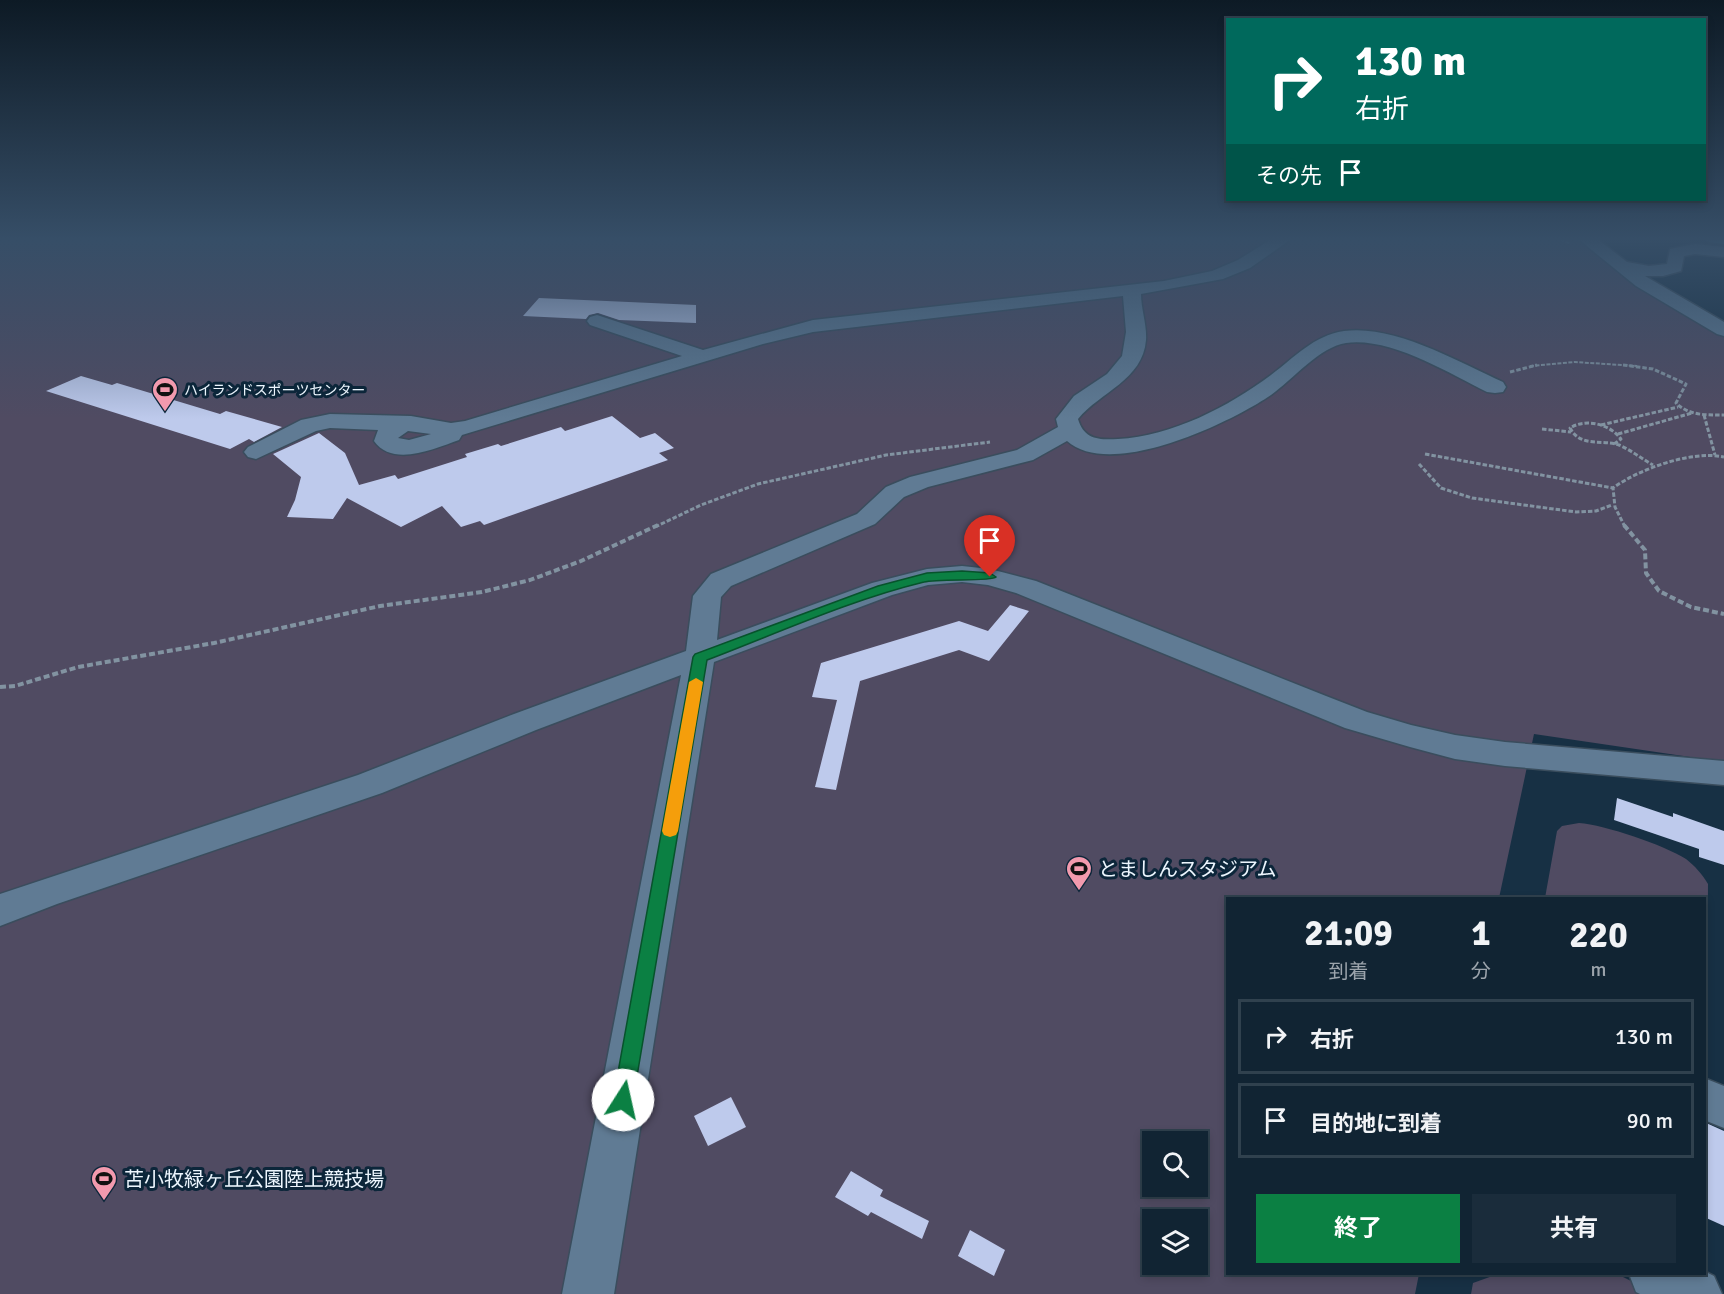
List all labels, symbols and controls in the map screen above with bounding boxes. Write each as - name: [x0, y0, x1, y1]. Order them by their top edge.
- text: 130 m: [1355, 36, 1466, 87]
- icon: right: [1256, 42, 1334, 120]
- text: 右折: [1355, 93, 1409, 126]
- icon: arrive: [1334, 156, 1367, 189]
- text: その先: [1256, 162, 1322, 189]
- sports icon: ハイランドスポーツセンター: [150, 375, 180, 413]
- place label: ハイランドスポーツセンター: [184, 382, 365, 399]
- pin: [964, 515, 1015, 577]
- icon: arrive: [973, 524, 1006, 557]
- sports icon: とましんスタジアム: [1064, 854, 1094, 892]
- place label: とましんスタジアム: [1098, 857, 1277, 882]
- text: 21:09: [1304, 911, 1393, 956]
- text: 1: [1471, 911, 1491, 956]
- text: 220: [1569, 913, 1628, 958]
- text: m: [1591, 957, 1606, 982]
- text: 到着: [1329, 959, 1369, 984]
- text: 分: [1471, 959, 1491, 984]
- icon: right: [1259, 1020, 1292, 1053]
- text: 130 m: [1615, 1023, 1673, 1050]
- text: 右折: [1310, 1026, 1354, 1053]
- position arrow: [591, 1068, 655, 1132]
- icon: arrive: [1259, 1104, 1292, 1137]
- text: 90 m: [1627, 1107, 1673, 1134]
- text: 目的地に到着: [1310, 1110, 1442, 1137]
- map controls: [1142, 1131, 1208, 1275]
- button: search: [1142, 1131, 1208, 1197]
- sports icon: 苫小牧緑ヶ丘公園陸上競技場: [89, 1164, 119, 1202]
- place label: 苫小牧緑ヶ丘公園陸上競技場: [124, 1167, 384, 1192]
- button: 終了: [1256, 1194, 1460, 1263]
- button: 共有: [1472, 1194, 1676, 1263]
- button: layers: [1142, 1209, 1208, 1275]

